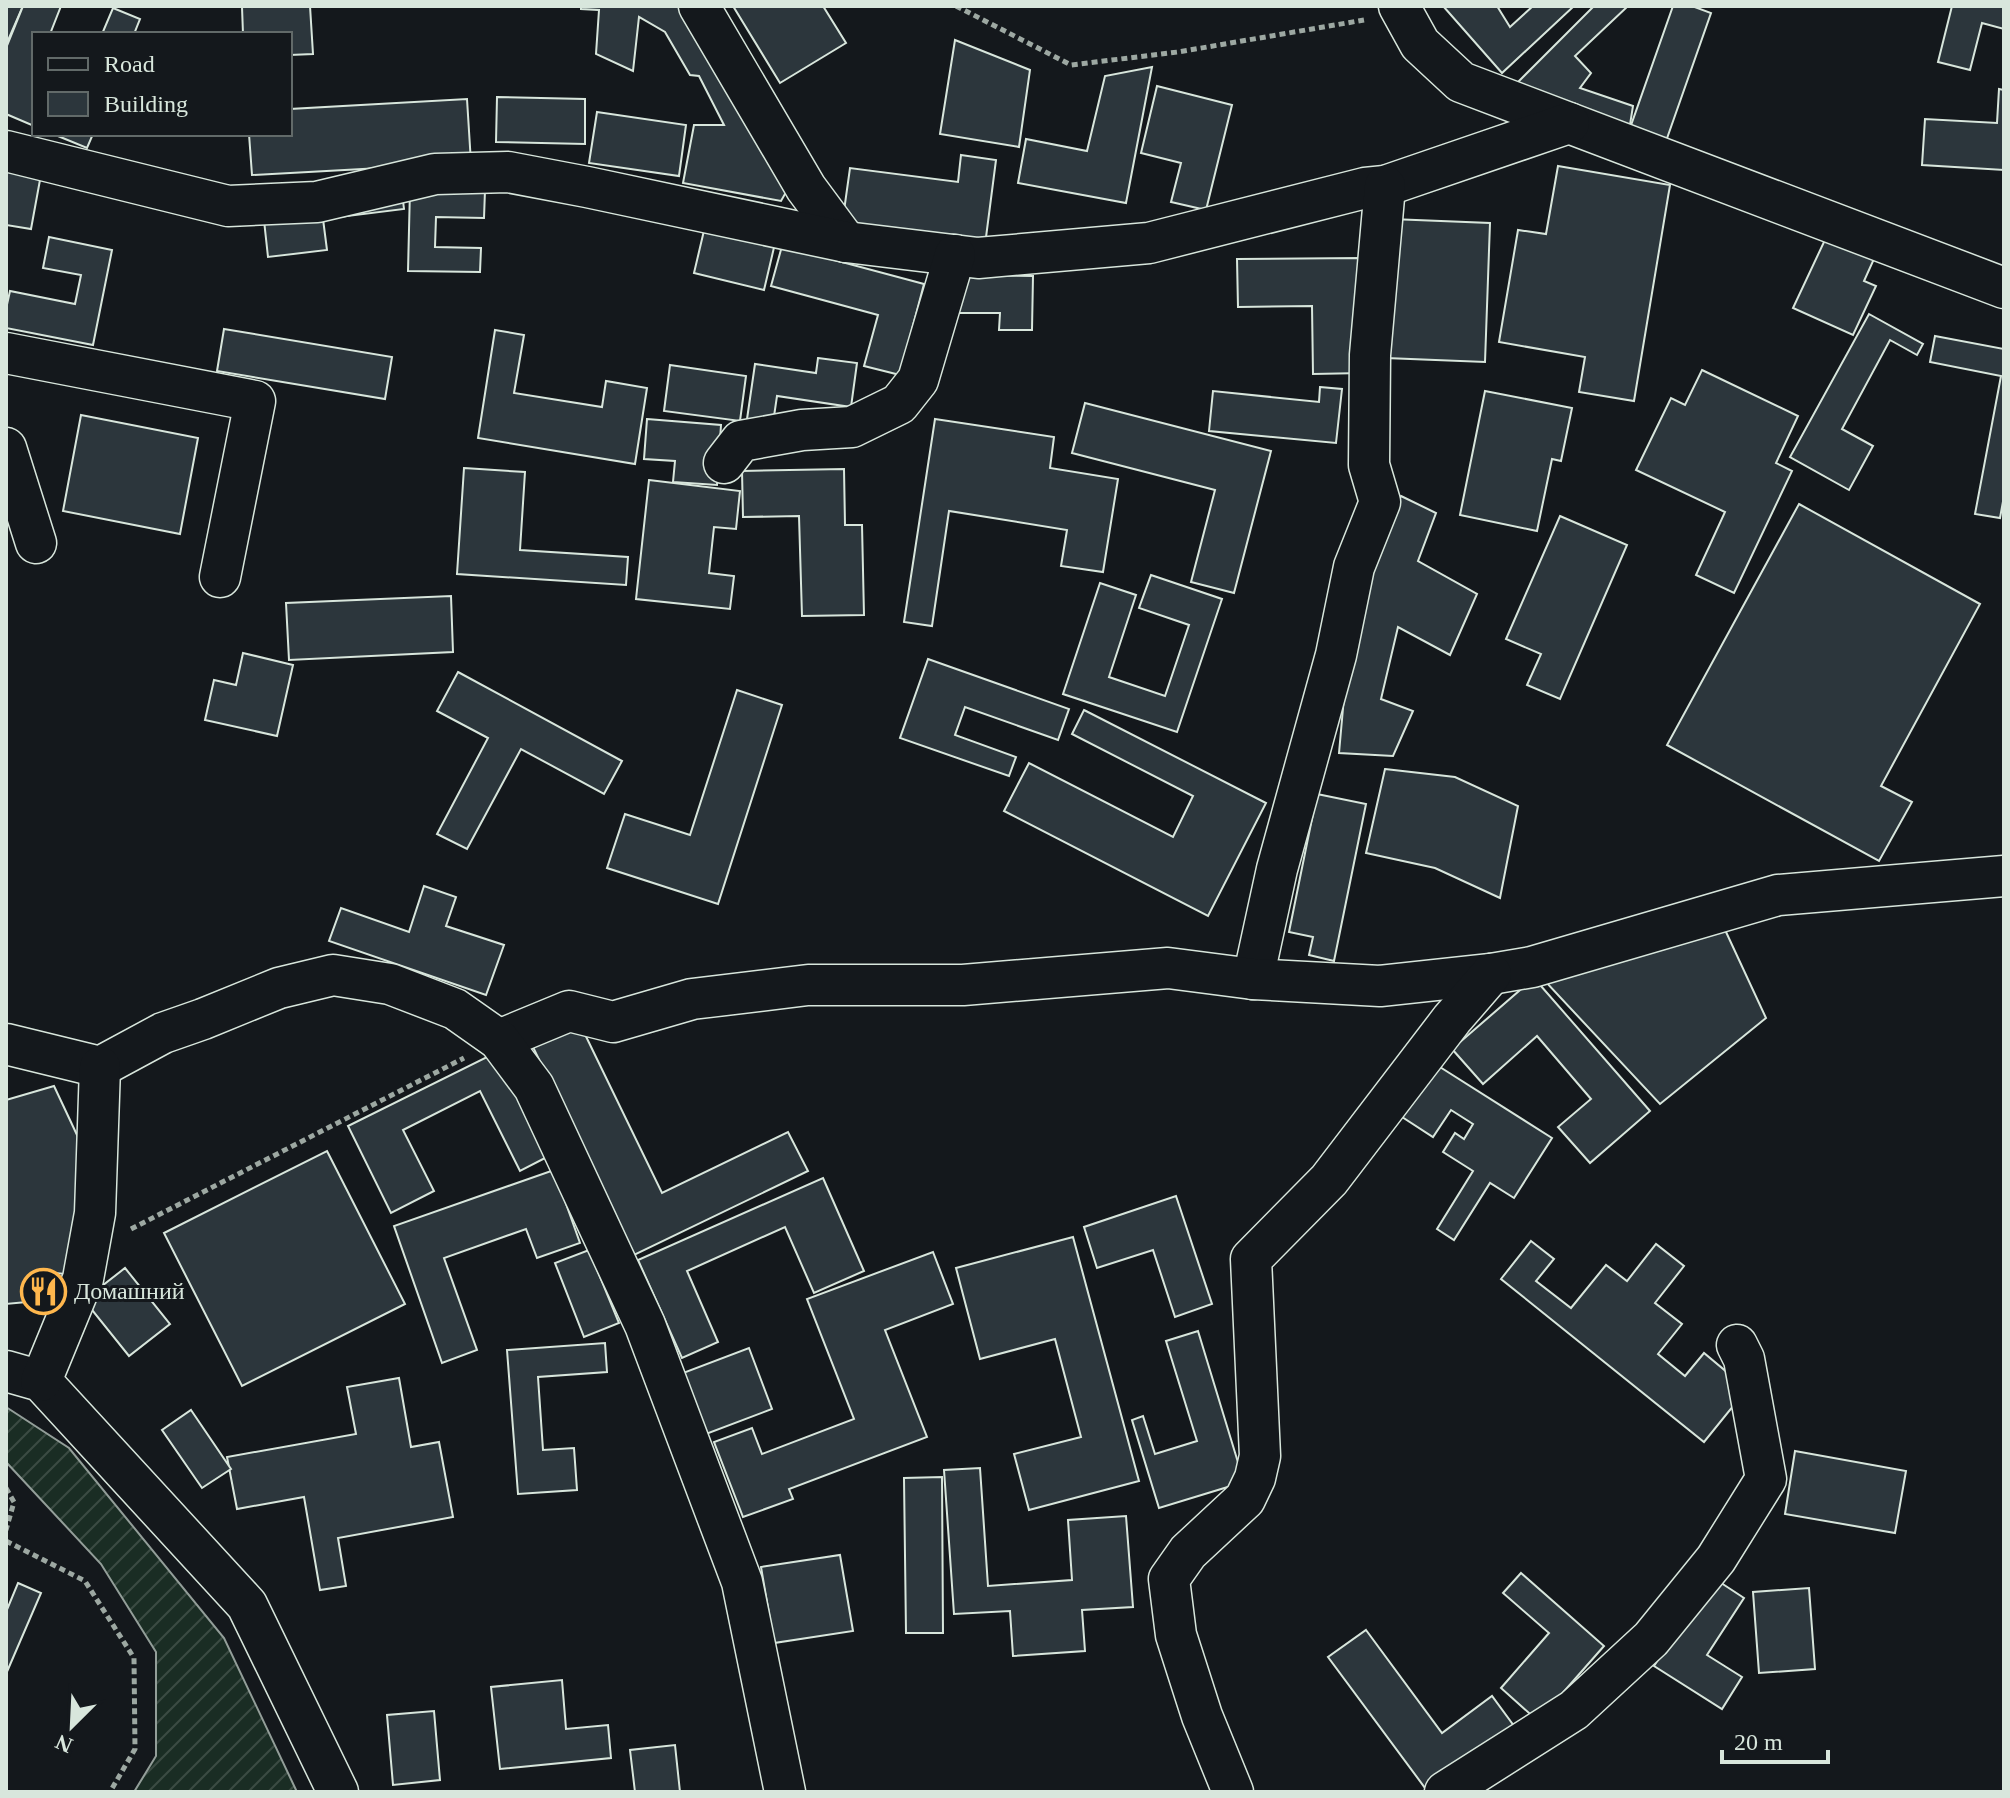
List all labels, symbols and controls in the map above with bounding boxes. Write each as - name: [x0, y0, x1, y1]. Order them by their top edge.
- legend: [32, 32, 292, 136]
- text: Road: [104, 51, 155, 77]
- text: Building: [104, 91, 188, 117]
- restaurant icon: Домашний: [19, 1267, 67, 1315]
- place label: Домашний: [74, 1278, 185, 1304]
- north arrow: [32, 1686, 112, 1766]
- scale bar: [1722, 1714, 1828, 1764]
- text: N: [52, 1729, 76, 1758]
- text: 20 m: [1734, 1729, 1783, 1755]

